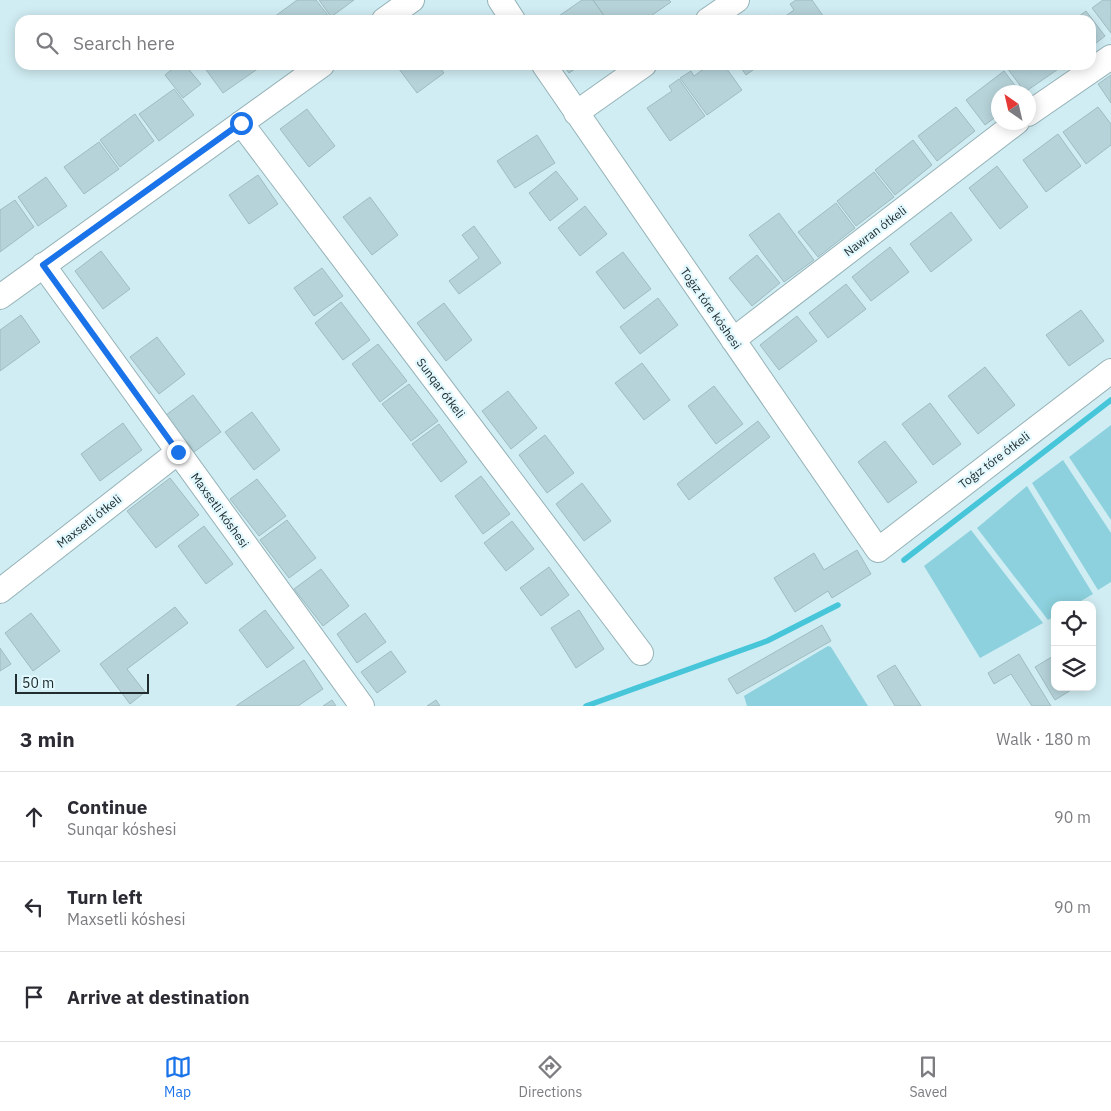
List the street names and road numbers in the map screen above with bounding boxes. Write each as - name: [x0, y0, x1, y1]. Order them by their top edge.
- street label: Nawran ótkeli: [841, 203, 909, 259]
- street label: Toǵız tóre kóshesi: [677, 264, 745, 352]
- street label: Sunqar ótkeli: [414, 355, 468, 421]
- street label: Toǵız tóre ótkeli: [955, 428, 1033, 492]
- street label: Maxsetli kóshesi: [188, 470, 252, 550]
- street label: Maxsetli ótkeli: [54, 491, 124, 551]

